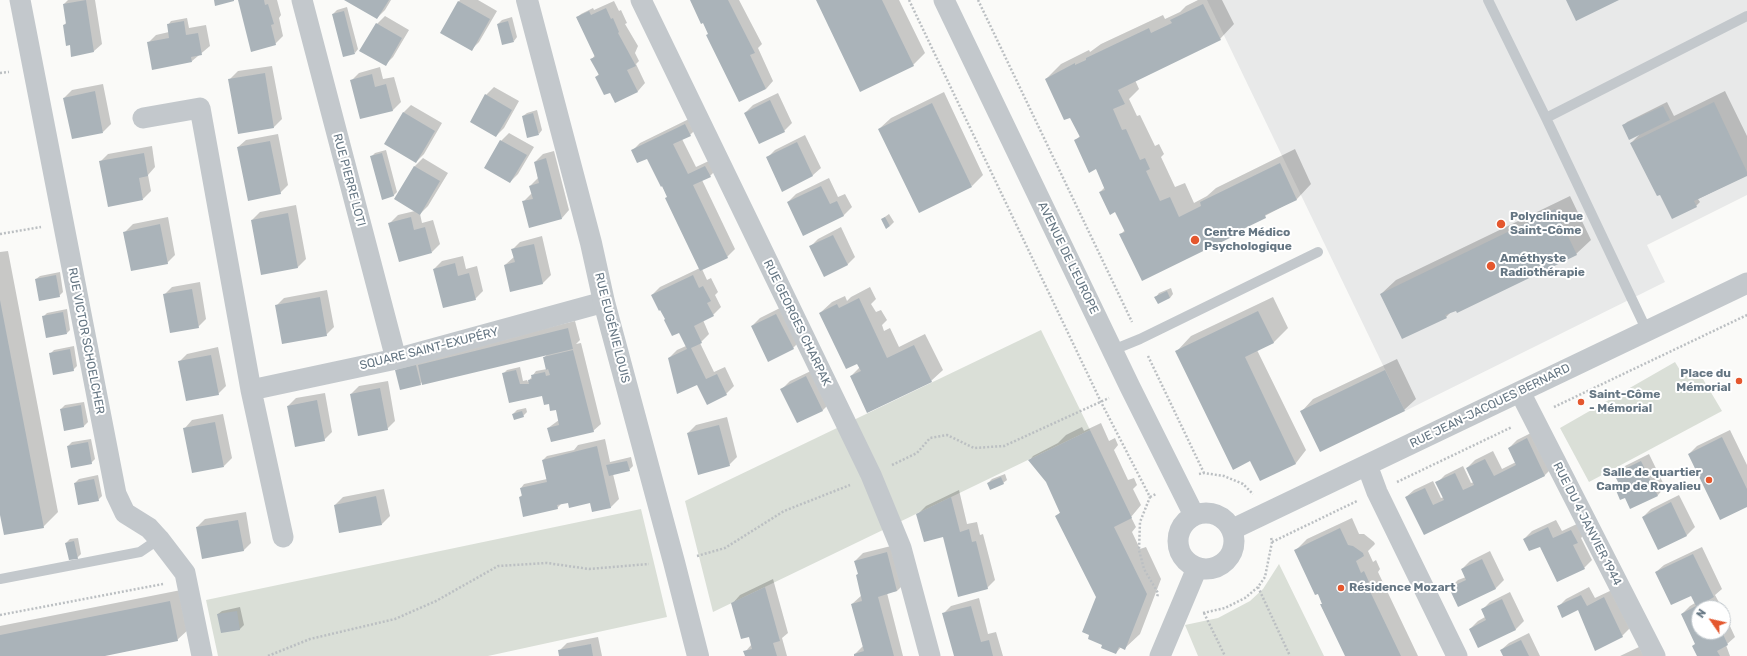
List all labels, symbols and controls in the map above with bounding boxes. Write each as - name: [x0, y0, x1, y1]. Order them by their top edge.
- street label: RUE PIERRE LOTI: [330, 132, 368, 228]
- street label: AVENUE DE L'EUROPE: [1035, 200, 1101, 316]
- place label: Polyclinique Saint-Côme: [1510, 210, 1583, 238]
- marker: Polyclinique Saint-Côme: [1495, 218, 1507, 230]
- place label: Centre Médico Psychologique: [1204, 226, 1292, 254]
- marker: Centre Médico Psychologique: [1189, 234, 1201, 246]
- place label: Améthyste Radiothérapie: [1500, 252, 1585, 280]
- street label: RUE GEORGES CHARPAK: [760, 258, 834, 388]
- marker: Améthyste Radiothérapie: [1485, 260, 1497, 272]
- street label: RUE VICTOR SCHOELCHER: [65, 266, 107, 416]
- street label: RUE EUGÉNIE LOUIS: [591, 271, 633, 385]
- street label: SQUARE SAINT-EXUPÉRY: [358, 325, 500, 373]
- street label: RUE JEAN-JACQUES BERNARD: [1408, 361, 1572, 451]
- place label: Place du Mémorial: [1676, 367, 1731, 395]
- marker: Place du Mémorial: [1734, 376, 1744, 386]
- place label: Saint-Côme - Mémorial: [1589, 388, 1660, 416]
- marker: Saint-Côme - Mémorial: [1576, 397, 1586, 407]
- street label: RUE DU 4 JANVIER 1944: [1550, 460, 1624, 588]
- place label: Salle de quartier Camp de Royalieu: [1596, 466, 1701, 494]
- marker: Salle de quartier Camp de Royalieu: [1704, 475, 1714, 485]
- place label: Résidence Mozart: [1349, 581, 1456, 595]
- marker: Résidence Mozart: [1336, 583, 1346, 593]
- north arrow: [1691, 600, 1731, 640]
- text: N: [1694, 607, 1709, 620]

